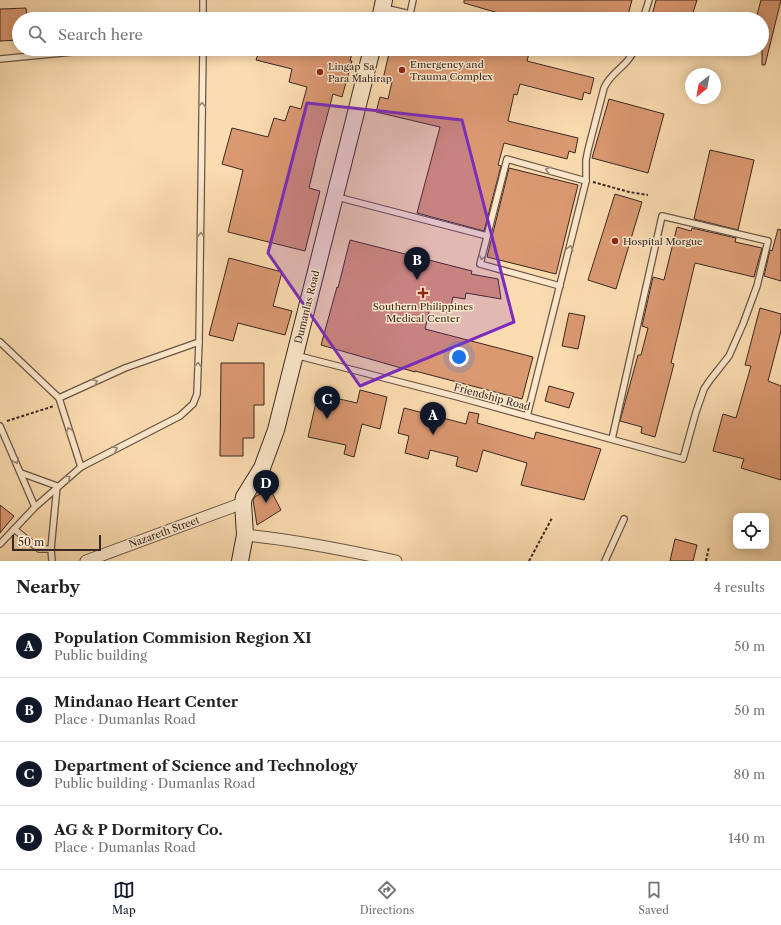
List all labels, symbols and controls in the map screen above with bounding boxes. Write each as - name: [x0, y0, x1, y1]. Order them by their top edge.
- search box: [12, 12, 769, 56]
- icon: search: [26, 23, 48, 45]
- text: Search here: [58, 25, 143, 44]
- place label: Emergency and Trauma Complex: [410, 58, 493, 83]
- place label: Lingap Sa Para Mahirap: [328, 60, 392, 85]
- marker: Emergency and Trauma Complex: [397, 65, 407, 75]
- marker: Lingap Sa Para Mahirap: [315, 67, 325, 77]
- north arrow: [685, 68, 721, 104]
- one-way arrow: [198, 102, 206, 108]
- one-way arrow: [545, 166, 552, 175]
- one-way arrow: [197, 232, 205, 238]
- place label: Hospital Morgue: [623, 235, 703, 248]
- marker: Hospital Morgue: [610, 236, 620, 246]
- one-way arrow: [565, 245, 573, 251]
- pin: B: [404, 247, 430, 280]
- one-way arrow: [478, 253, 487, 260]
- street label: Dumanlas Road: [292, 269, 322, 345]
- marker: Southern Philippines Medical Center: [417, 287, 429, 299]
- place label: Southern Philippines Medical Center: [373, 300, 473, 325]
- your location: [449, 347, 469, 367]
- one-way arrow: [194, 362, 203, 368]
- one-way arrow: [91, 378, 98, 386]
- street label: Friendship Road: [452, 381, 532, 413]
- pin: C: [314, 386, 340, 419]
- pin: A: [420, 402, 446, 435]
- one-way arrow: [65, 427, 74, 434]
- one-way arrow: [111, 446, 119, 454]
- one-way arrow: [11, 457, 19, 465]
- pin: D: [253, 470, 279, 503]
- one-way arrow: [63, 475, 70, 482]
- street label: Nazareth Street: [127, 513, 202, 551]
- map controls: [733, 513, 769, 549]
- button: locate: [733, 513, 769, 549]
- scale bar: [12, 533, 101, 552]
- text: 50 m: [18, 535, 44, 549]
- text: Nearby: [16, 577, 80, 597]
- text: 4 results: [714, 579, 765, 595]
- text: Population Commision Region XI: [54, 628, 312, 647]
- text: A: [24, 638, 34, 654]
- text: 50 m: [734, 638, 765, 654]
- text: Public building: [54, 647, 147, 663]
- text: Mindanao Heart Center: [54, 692, 238, 711]
- text: B: [24, 702, 34, 718]
- text: 50 m: [734, 702, 765, 718]
- text: Place · Dumanlas Road: [54, 711, 196, 727]
- text: Department of Science and Technology: [54, 756, 358, 775]
- text: C: [24, 766, 34, 782]
- text: 80 m: [733, 766, 765, 782]
- text: Public building · Dumanlas Road: [54, 775, 255, 791]
- text: AG & P Dormitory Co.: [54, 820, 223, 839]
- text: D: [23, 830, 35, 846]
- text: 140 m: [728, 830, 765, 846]
- text: Place · Dumanlas Road: [54, 839, 196, 855]
- tab: Map: [112, 879, 136, 917]
- tab: Directions: [360, 879, 414, 917]
- tab: Saved: [638, 879, 669, 917]

